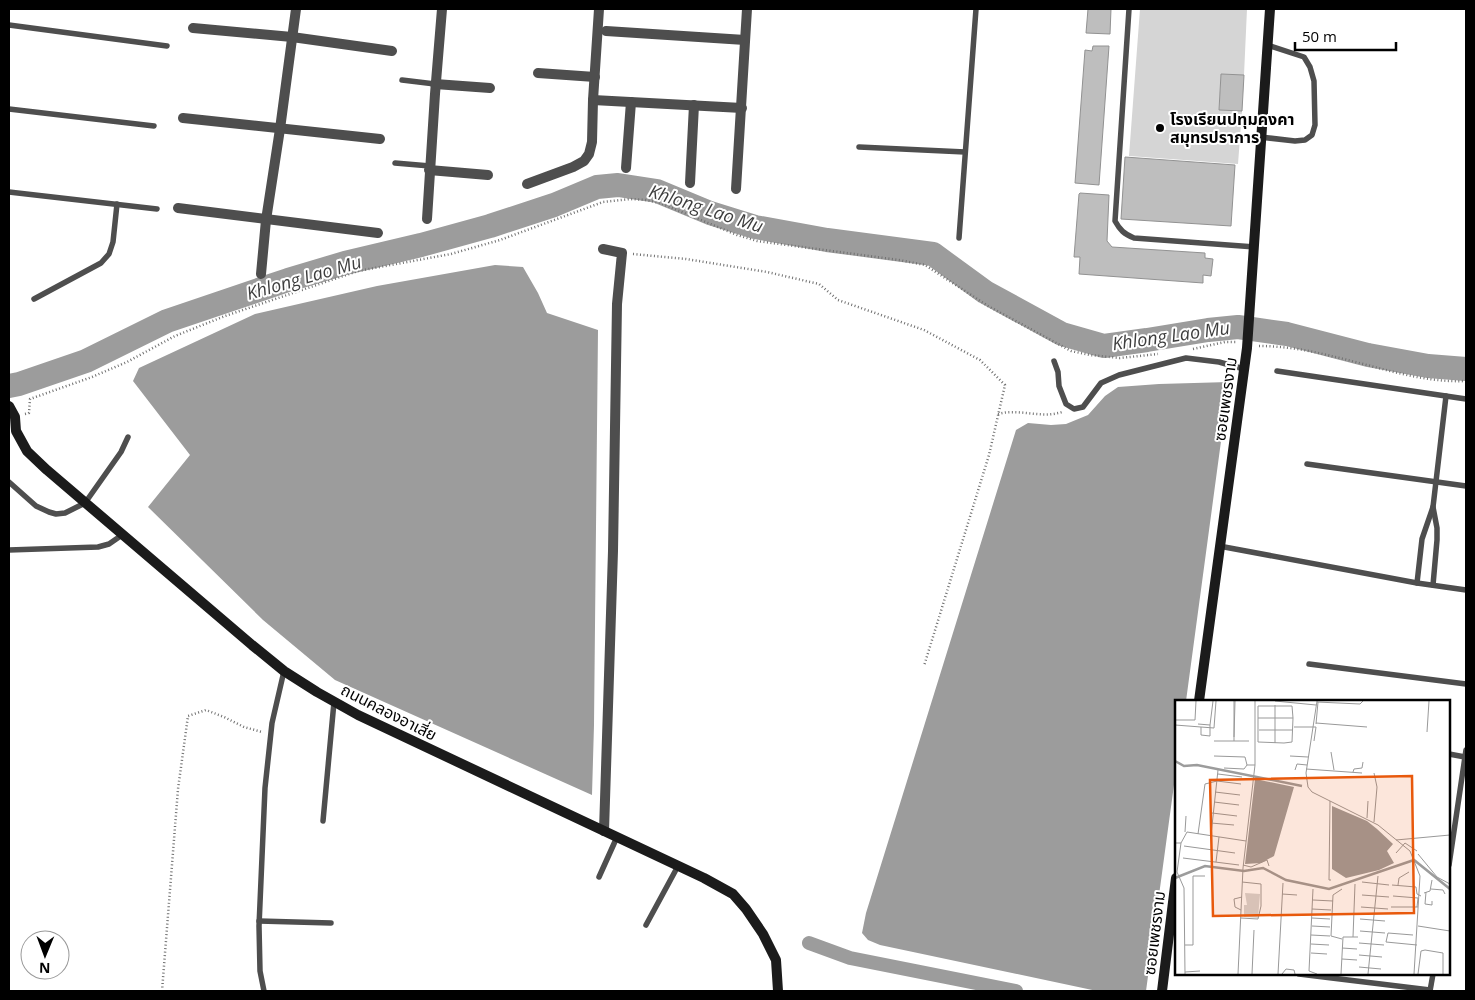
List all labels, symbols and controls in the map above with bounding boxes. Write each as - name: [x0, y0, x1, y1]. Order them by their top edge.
- scale bar: [1295, 20, 1396, 52]
- text: 50 m: [1302, 26, 1337, 46]
- place label: โรงเรียนปทุมคงคา สมุทรปราการ: [1170, 108, 1294, 148]
- marker: โรงเรียนปทุมคงคา สมุทรปราการ: [1154, 122, 1166, 134]
- water label: Khlong Lao Mu: [646, 178, 766, 238]
- water label: Khlong Lao Mu: [243, 249, 364, 305]
- water label: Khlong Lao Mu: [1110, 315, 1231, 355]
- street label: ซอยเพชรงาม: [1208, 356, 1242, 442]
- street label: ถนนคลองอาเสี่ย: [337, 678, 441, 746]
- inset map: [1175, 700, 1450, 975]
- street label: ซอยเพชรงาม: [1138, 890, 1170, 976]
- north arrow: [20, 930, 70, 980]
- text: N: [39, 959, 51, 978]

